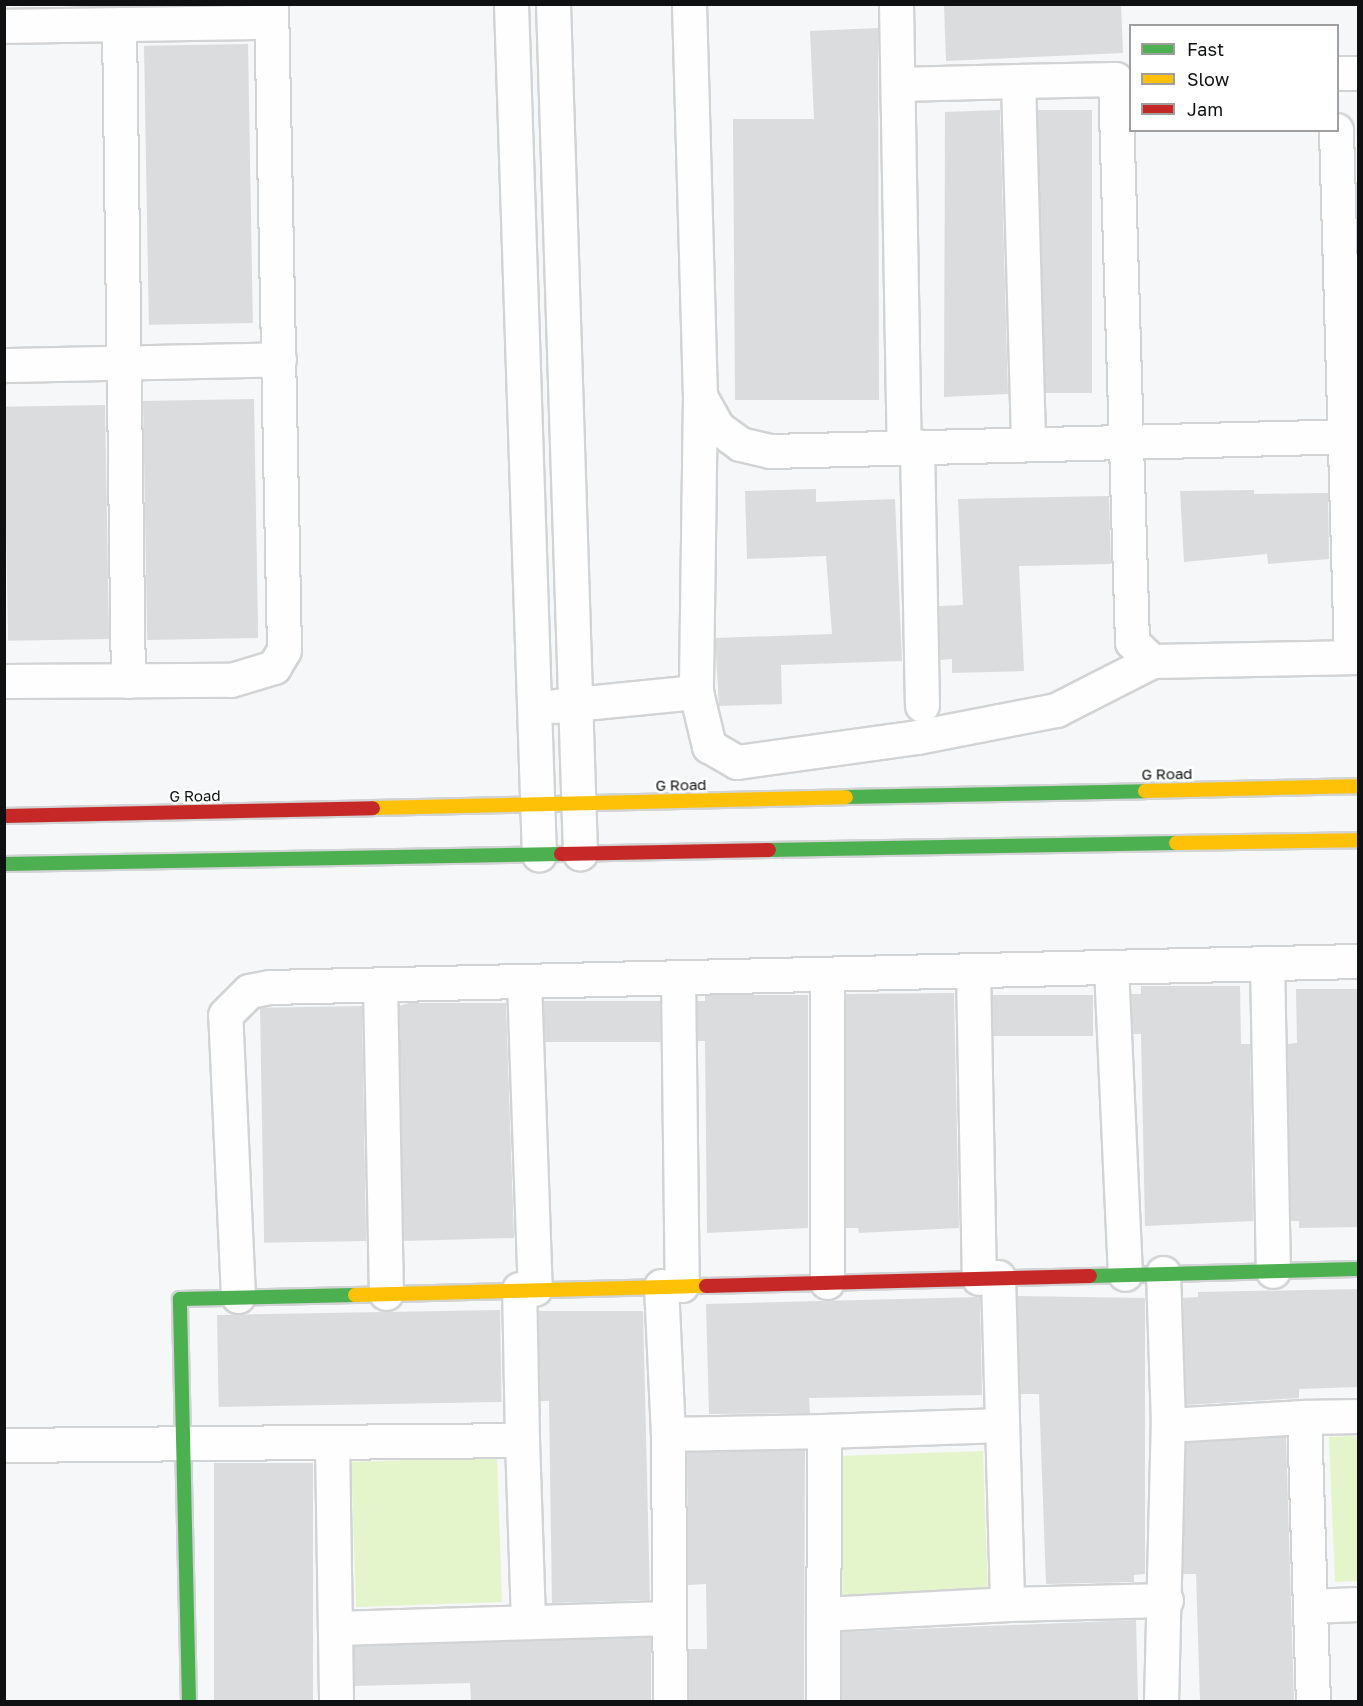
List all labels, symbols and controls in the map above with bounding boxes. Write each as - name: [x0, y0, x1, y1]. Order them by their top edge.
- legend: [1129, 24, 1339, 132]
- text: Fast: [1187, 38, 1224, 60]
- text: Slow: [1187, 68, 1229, 90]
- text: Jam: [1187, 98, 1223, 120]
- street label: G Road: [1141, 765, 1193, 783]
- street label: G Road: [655, 776, 707, 794]
- street label: G Road: [169, 787, 221, 805]

